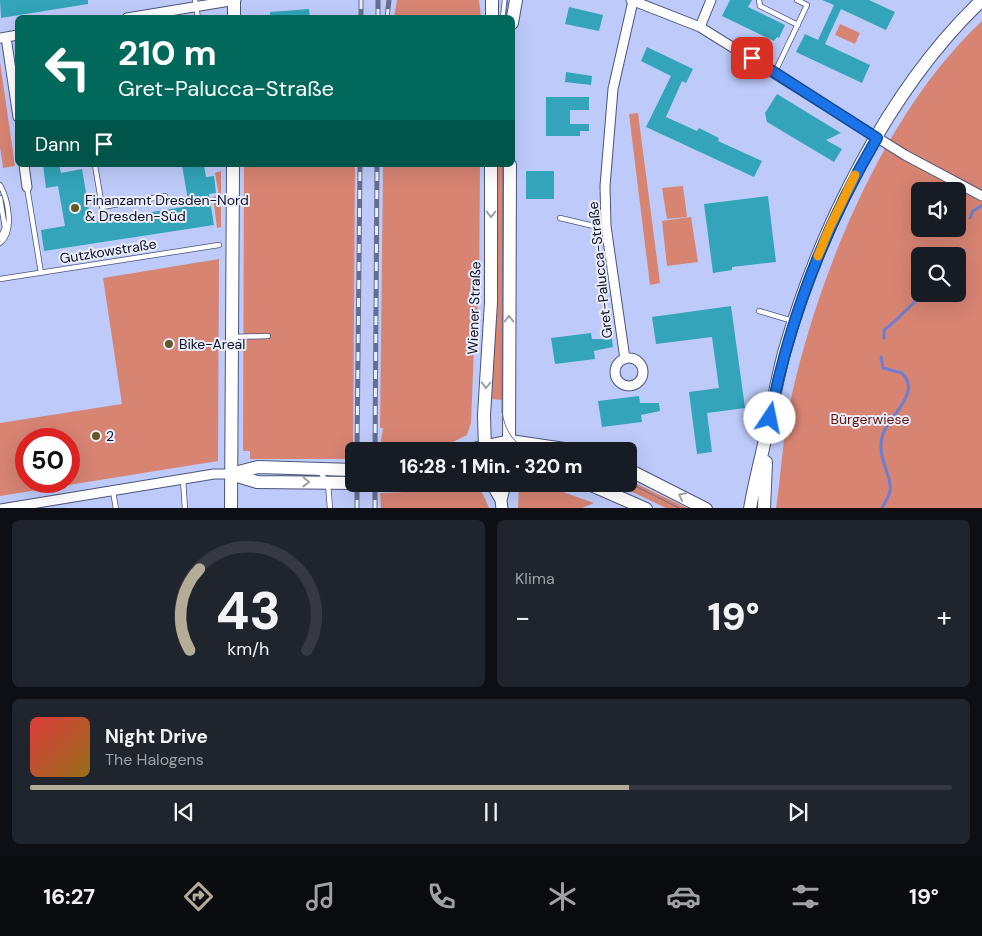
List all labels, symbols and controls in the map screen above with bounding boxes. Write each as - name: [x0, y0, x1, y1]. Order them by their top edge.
- text: 210 m: [118, 30, 217, 76]
- icon: left: [35, 35, 100, 100]
- pin: [731, 37, 773, 79]
- icon: arrive: [738, 44, 766, 72]
- text: Gret-Palucca-Straße: [118, 74, 334, 103]
- icon: arrive: [90, 130, 118, 158]
- text: Dann: [35, 132, 80, 157]
- map controls: [911, 182, 966, 302]
- button: sound: [911, 182, 966, 237]
- place label: Finanzamt Dresden-Nord & Dresden-Süd: [85, 191, 249, 225]
- street label: Gret-Palucca-Straße: [584, 201, 616, 339]
- marker: Finanzamt Dresden-Nord & Dresden-Süd: [69, 202, 81, 214]
- one-way arrow: [486, 210, 496, 218]
- street label: Gutzkowstraße: [58, 234, 158, 268]
- button: search: [911, 247, 966, 302]
- street label: Wiener Straße: [463, 261, 485, 355]
- one-way arrow: [504, 315, 514, 322]
- place label: Bike-Areal: [179, 335, 245, 353]
- marker: Bike-Areal: [163, 338, 175, 350]
- one-way arrow: [480, 381, 491, 389]
- position arrow: [743, 391, 795, 443]
- park label: Bürgerwiese: [830, 410, 910, 428]
- place label: 2: [106, 427, 114, 445]
- speed limit sign: 50: [15, 428, 80, 493]
- marker: 2: [90, 430, 102, 442]
- text: 16:28 · 1 Min. · 320 m: [400, 454, 582, 479]
- one-way arrow: [302, 477, 310, 488]
- one-way arrow: [678, 492, 687, 502]
- text: Klima: [515, 568, 555, 589]
- text: 43: [216, 577, 281, 645]
- text: 19°: [707, 592, 760, 642]
- text: −: [515, 599, 530, 636]
- text: +: [937, 599, 952, 636]
- text: km/h: [227, 637, 270, 661]
- text: Night Drive: [105, 724, 208, 749]
- text: The Halogens: [105, 749, 204, 770]
- icon: previous: [170, 798, 198, 826]
- icon: pause: [477, 798, 505, 826]
- icon: next: [784, 798, 812, 826]
- icon: directions: [181, 879, 216, 914]
- icon: music: [303, 879, 338, 914]
- icon: phone: [424, 879, 459, 914]
- icon: climate: [545, 879, 580, 914]
- icon: car: [666, 879, 701, 914]
- icon: filters: [788, 879, 823, 914]
- text: 16:27: [43, 882, 95, 911]
- text: 19°: [909, 882, 939, 911]

